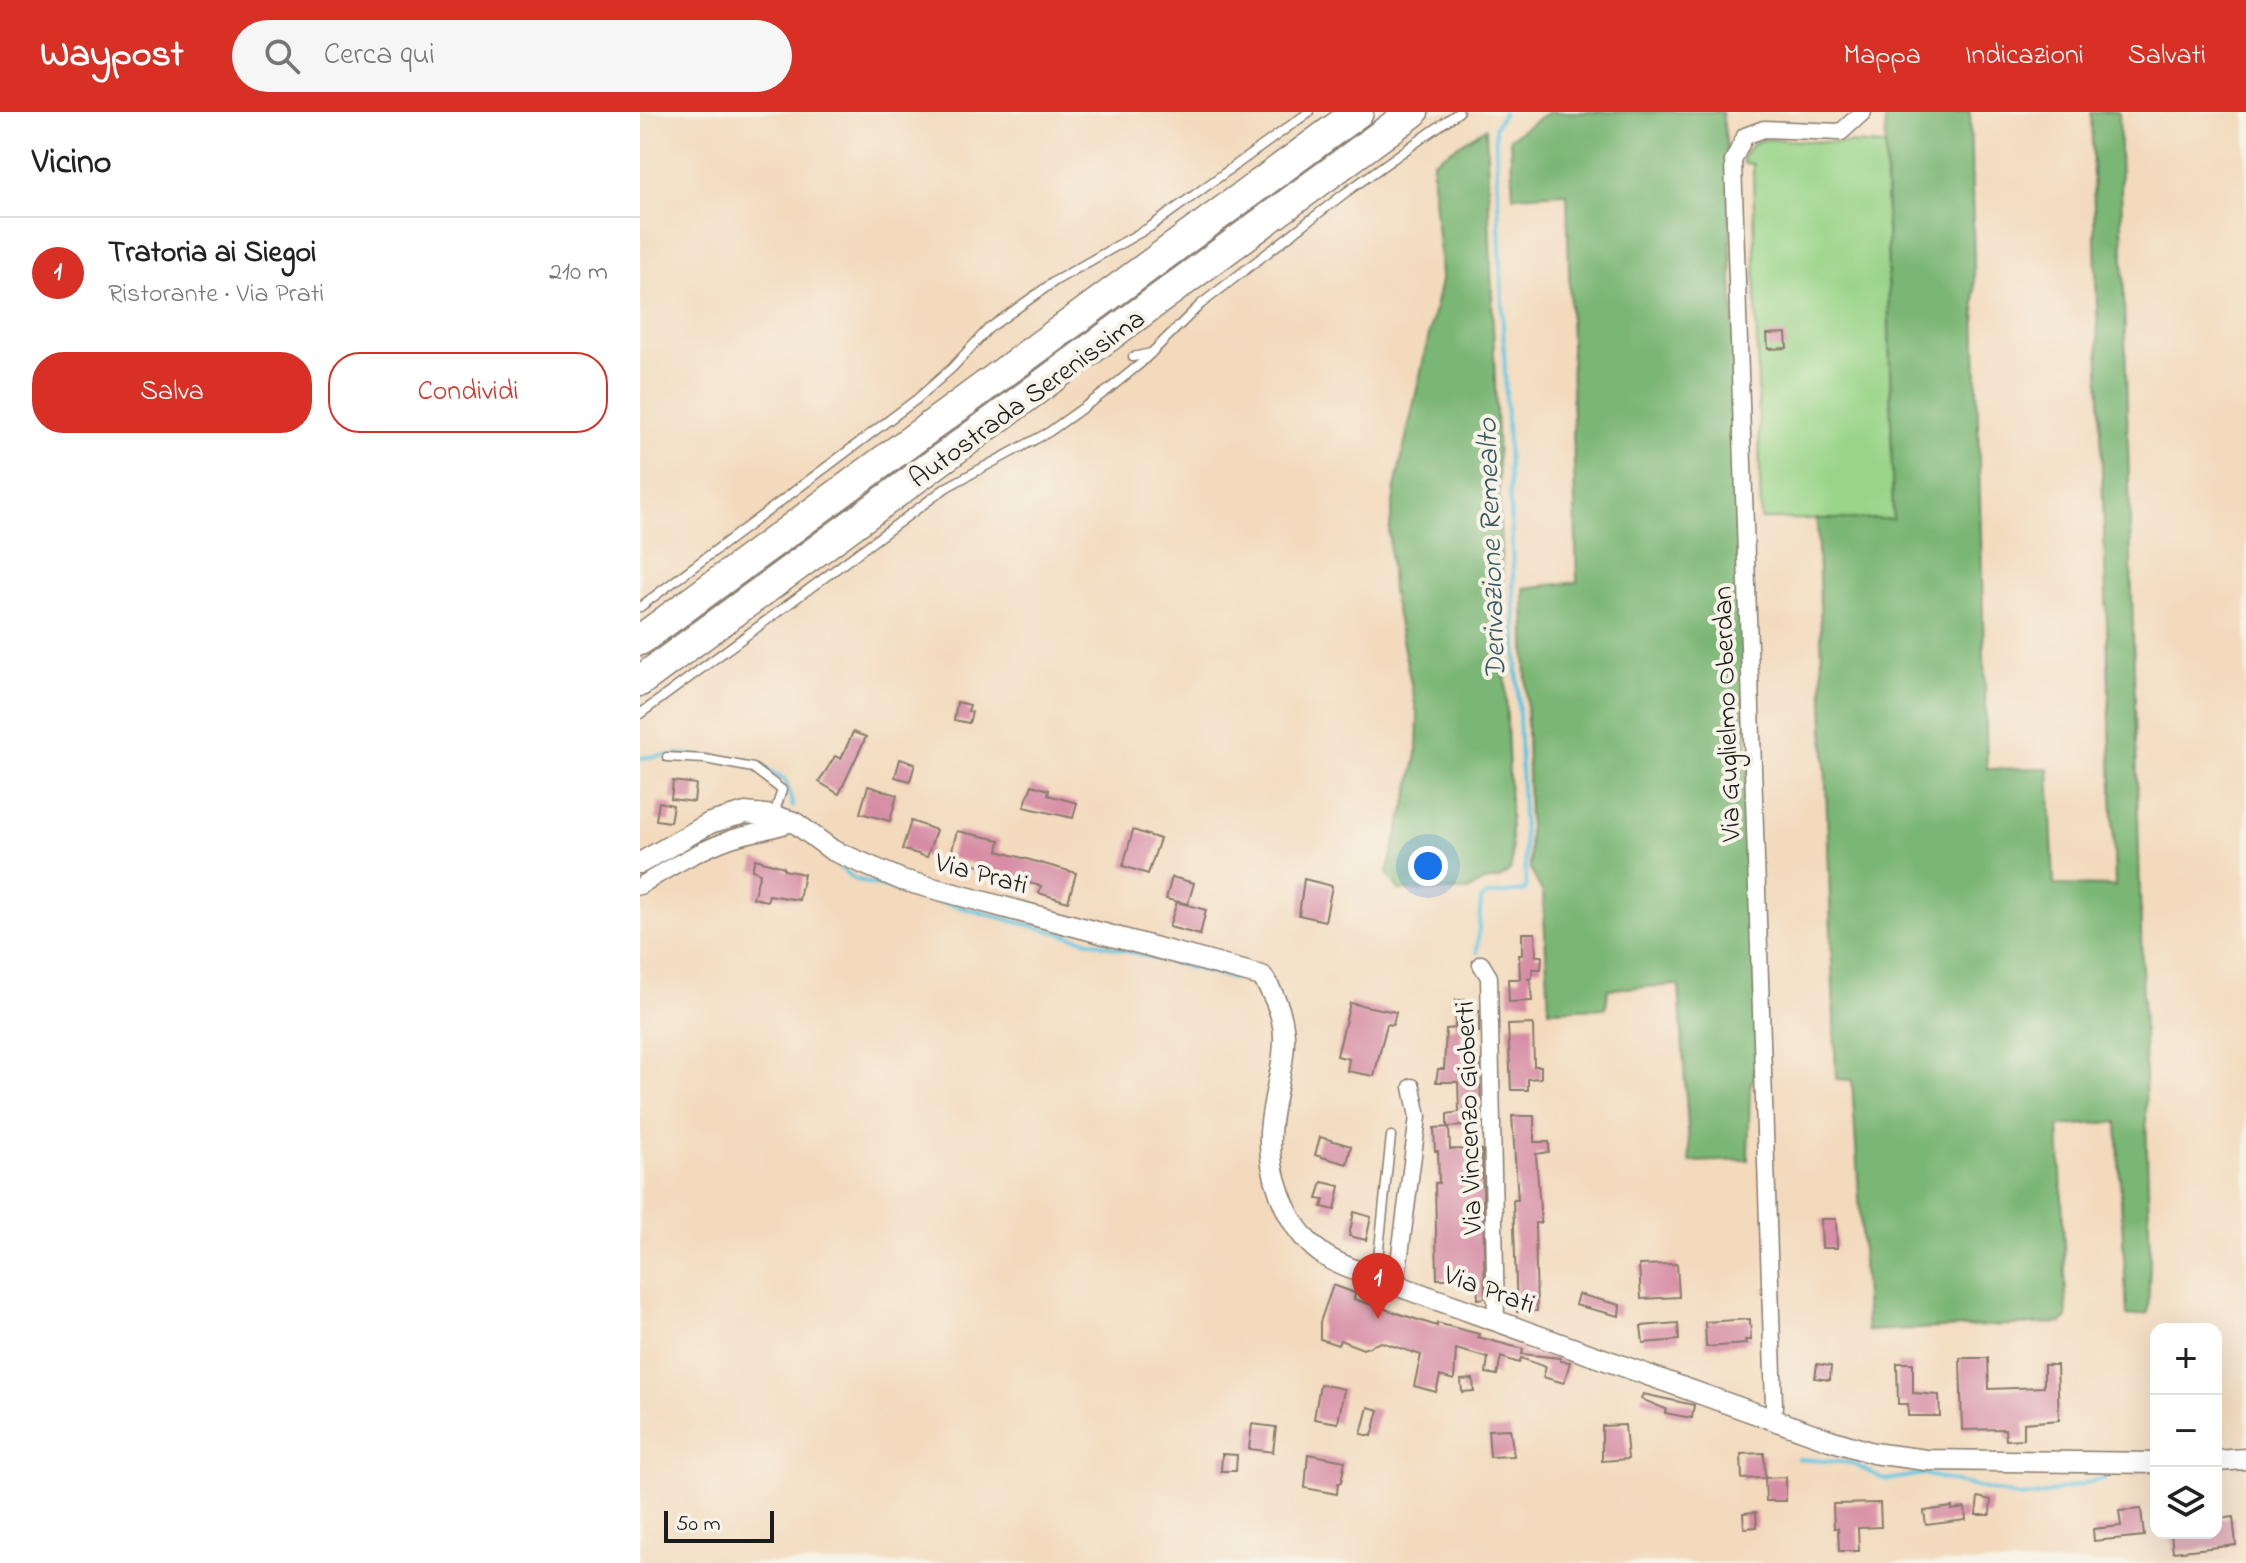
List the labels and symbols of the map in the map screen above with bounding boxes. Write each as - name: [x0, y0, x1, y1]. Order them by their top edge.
- street label: Autostrada Serenissima: [901, 300, 1155, 500]
- water label: Derivazione Remealto: [1466, 416, 1520, 680]
- street label: Via Guglielmo Oberdan: [1704, 585, 1753, 844]
- street label: Via Prati: [929, 843, 1032, 907]
- your location: [1408, 846, 1448, 886]
- street label: Via Vincenzo Gioberti: [1446, 1000, 1495, 1237]
- pin: 1: [1352, 1253, 1404, 1319]
- street label: Via Prati: [1436, 1256, 1540, 1327]
- scale bar: [664, 1507, 774, 1543]

